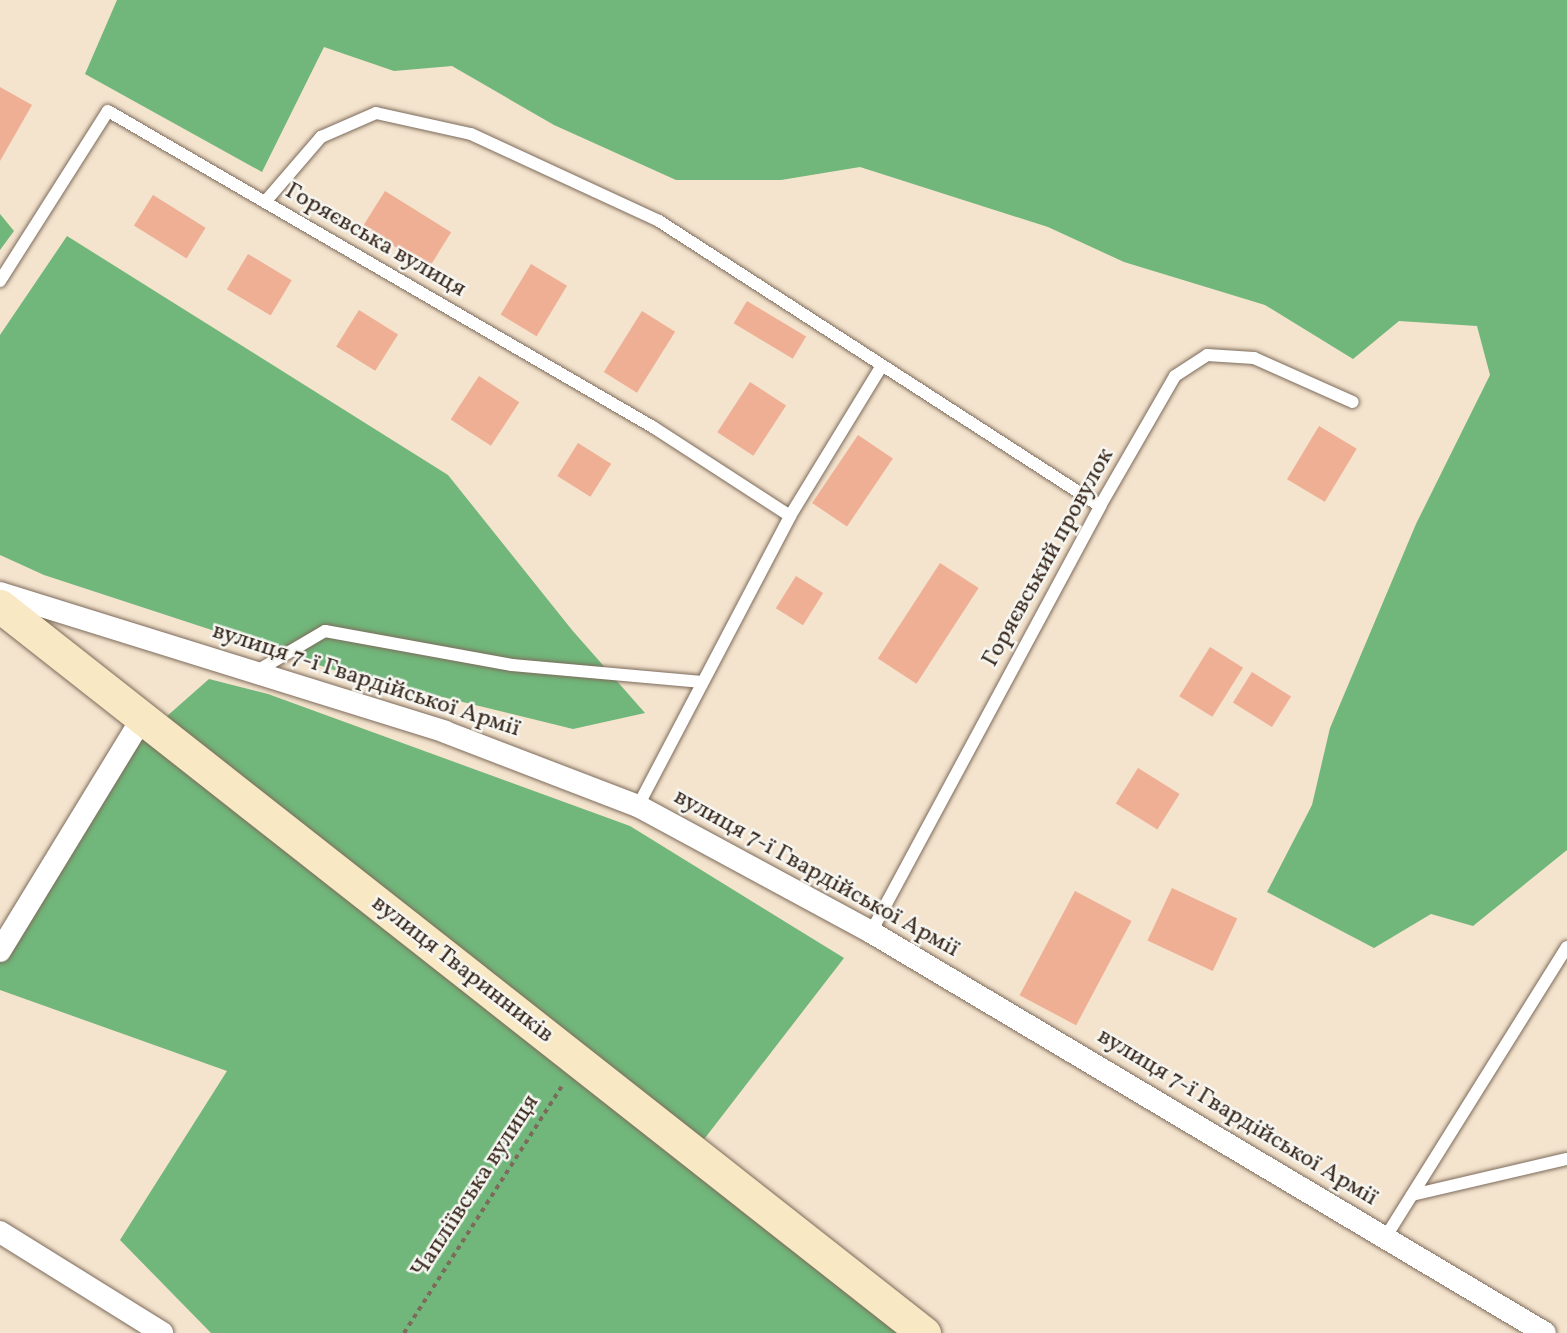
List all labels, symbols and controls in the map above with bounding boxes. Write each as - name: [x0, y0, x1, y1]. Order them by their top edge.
- street label: Горяєвська вулиця: [279, 177, 471, 305]
- street label: Горяєвський провулок: [977, 444, 1121, 672]
- street label: вулиця 7-ї Гвардійської Армії: [208, 618, 524, 744]
- street label: вулиця 7-ї Гвардійської Армії: [668, 783, 964, 965]
- street label: вулиця Тваринників: [365, 890, 559, 1050]
- street label: вулиця 7-ї Гвардійської Армії: [1092, 1023, 1382, 1213]
- street label: Чапліївська вулиця: [406, 1090, 546, 1284]

